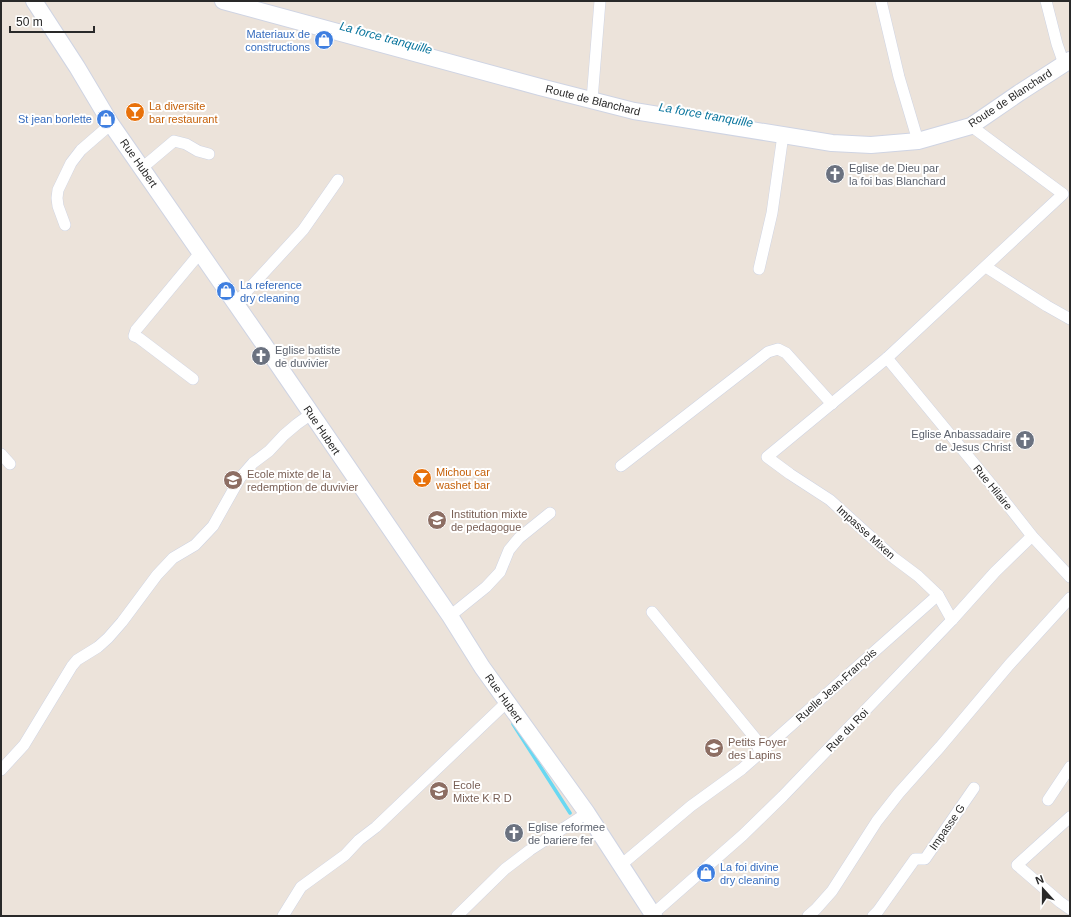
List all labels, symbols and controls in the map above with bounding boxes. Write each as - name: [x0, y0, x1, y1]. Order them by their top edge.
- scale bar: [10, 8, 94, 34]
- text: 50 m: [16, 15, 43, 29]
- water label: La force tranquille: [338, 19, 434, 57]
- place label: Materiaux de constructions: [245, 28, 310, 53]
- shop icon: Materiaux de constructions: [313, 29, 335, 51]
- street label: Route de Blanchard: [966, 66, 1054, 130]
- street label: Route de Blanchard: [544, 82, 642, 118]
- place label: La diversite bar restaurant: [149, 100, 217, 125]
- water label: La force tranquille: [658, 100, 755, 130]
- bar icon: La diversite bar restaurant: [124, 101, 146, 123]
- shop icon: St jean borlette: [95, 108, 117, 130]
- place label: St jean borlette: [18, 113, 92, 125]
- street label: Rue Hubert: [118, 137, 160, 189]
- place label: Eglise de Dieu par la foi bas Blanchard: [849, 162, 946, 187]
- church icon: Eglise de Dieu par la foi bas Blanchard: [824, 163, 846, 185]
- place label: La reference dry cleaning: [240, 279, 302, 304]
- shop icon: La reference dry cleaning: [215, 280, 237, 302]
- place label: Eglise batiste de duvivier: [275, 344, 340, 369]
- church icon: Eglise batiste de duvivier: [250, 345, 272, 367]
- street label: Rue Hubert: [301, 403, 343, 457]
- place label: Eglise Anbassadaire de Jesus Christ: [911, 428, 1011, 453]
- church icon: Eglise Anbassadaire de Jesus Christ: [1014, 429, 1036, 451]
- street label: Rue Hilaire: [971, 462, 1015, 512]
- place label: Michou car washet bar: [435, 466, 490, 491]
- bar icon: Michou car washet bar: [411, 467, 433, 489]
- place label: Ecole mixte de la redemption de duvivier: [247, 468, 359, 493]
- school or university icon: Ecole mixte de la redemption de duvivier: [222, 469, 244, 491]
- street label: Impasse Mixen: [834, 503, 898, 561]
- place label: Institution mixte de pedagogue: [451, 508, 527, 533]
- school or university icon: Institution mixte de pedagogue: [426, 509, 448, 531]
- street label: Ruelle Jean-François: [793, 645, 879, 724]
- street label: Rue Hubert: [483, 672, 525, 724]
- street label: Rue du Roi: [824, 706, 870, 754]
- place label: Petits Foyer des Lapins: [728, 736, 787, 761]
- school or university icon: Petits Foyer des Lapins: [703, 737, 725, 759]
- place label: Ecole Mixte K R D: [453, 779, 512, 804]
- school or university icon: Ecole Mixte K R D: [428, 780, 450, 802]
- street label: Impasse G: [927, 802, 967, 852]
- place label: Eglise reformee de bariere fer: [528, 821, 605, 846]
- church icon: Eglise reformee de bariere fer: [503, 822, 525, 844]
- place label: La foi divine dry cleaning: [720, 861, 779, 886]
- shop icon: La foi divine dry cleaning: [695, 862, 717, 884]
- north arrow: [1023, 869, 1063, 909]
- text: N: [1034, 873, 1045, 887]

